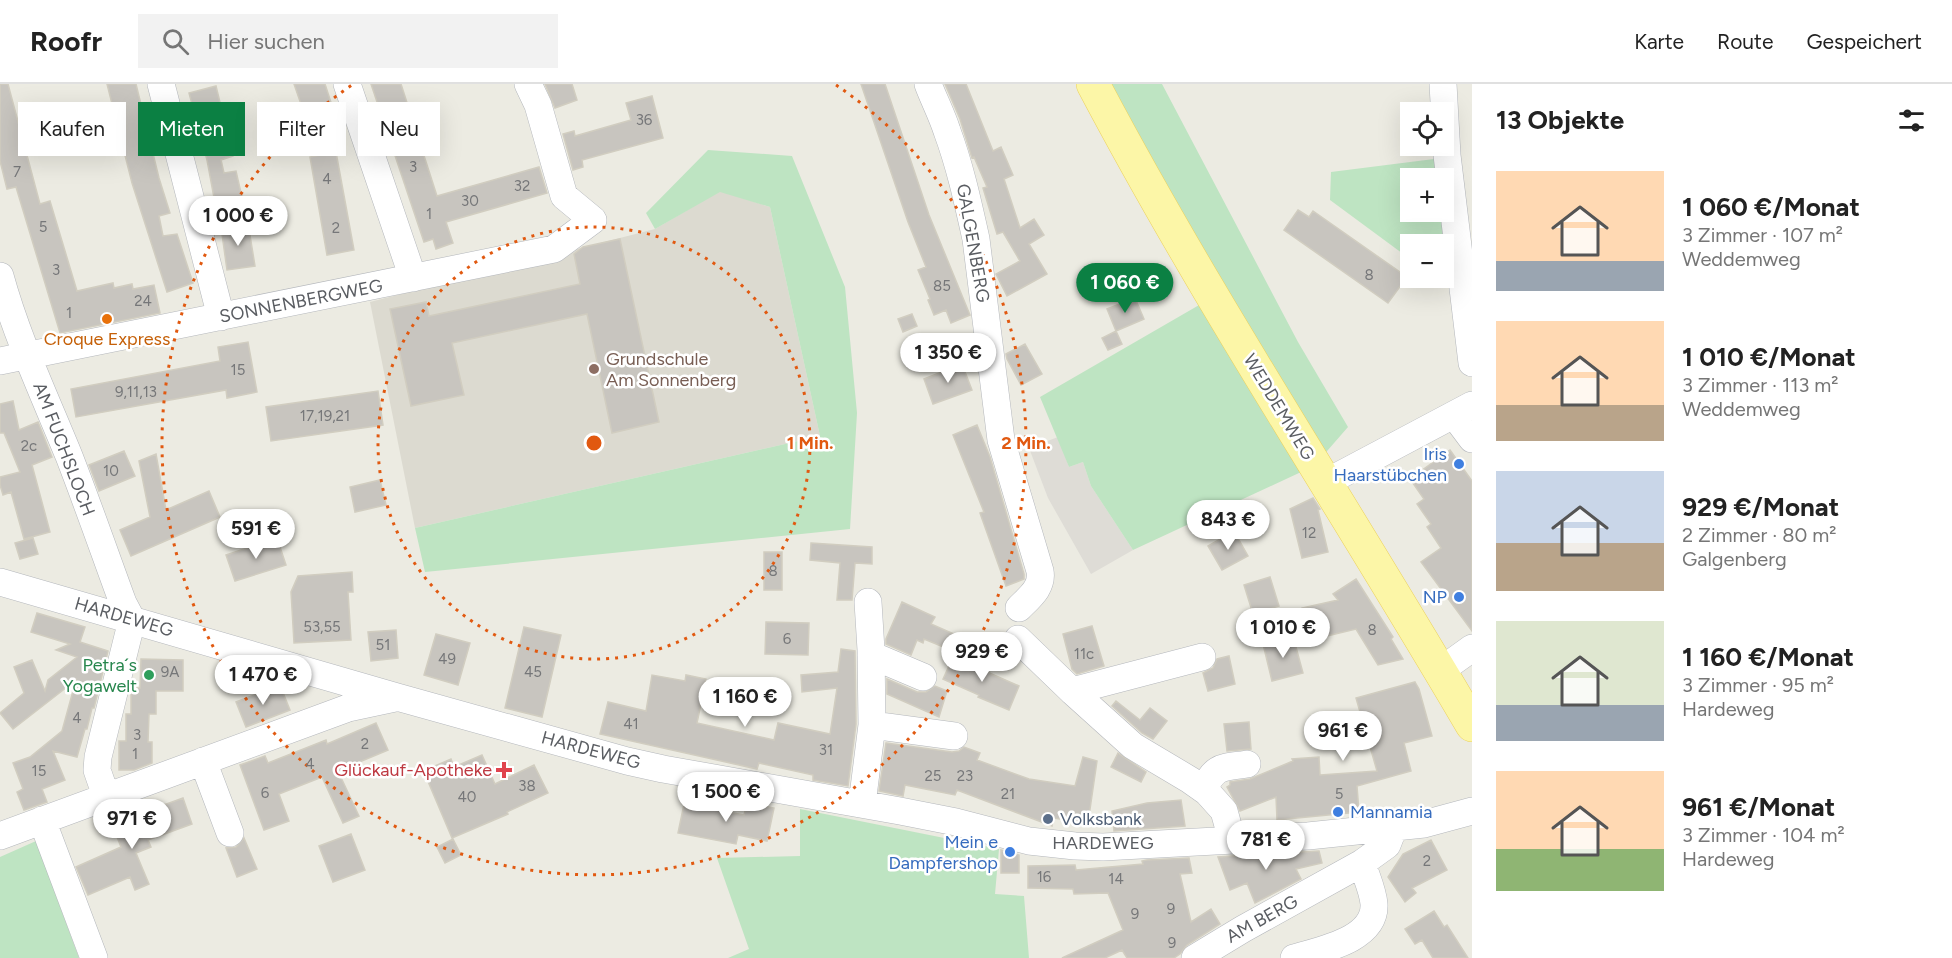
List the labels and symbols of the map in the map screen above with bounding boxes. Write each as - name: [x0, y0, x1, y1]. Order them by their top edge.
- house number: 36: [636, 111, 653, 129]
- house number: 3: [409, 158, 417, 176]
- house number: 7: [13, 163, 21, 181]
- house number: 4: [322, 170, 332, 188]
- house number: 32: [514, 177, 530, 195]
- street label: GALGENBERG: [952, 182, 994, 304]
- house number: 30: [461, 192, 479, 210]
- pin: 1 000 €: [183, 196, 293, 247]
- house number: 1: [426, 205, 432, 223]
- house number: 5: [39, 218, 47, 236]
- house number: 2: [332, 219, 340, 237]
- house number: 3: [52, 261, 60, 279]
- pin: 1 060 €: [1070, 263, 1180, 314]
- house number: 8: [1364, 266, 1374, 284]
- street label: SONNENBERGWEG: [218, 274, 385, 328]
- house number: 85: [933, 277, 951, 295]
- house number: 24: [134, 292, 152, 310]
- house number: 1: [66, 304, 72, 322]
- marker: Croque Express: [100, 312, 114, 326]
- place label: Croque Express: [44, 328, 170, 350]
- pin: 1 350 €: [893, 333, 1003, 384]
- place label: Grundschule Am Sonnenberg: [606, 348, 736, 391]
- street label: WEDDEMWEG: [1239, 350, 1320, 464]
- house number: 15: [231, 361, 245, 379]
- marker: Grundschule Am Sonnenberg: [587, 362, 601, 376]
- street label: AM FUCHSLOCH: [28, 379, 100, 519]
- house number: 9,11,13: [115, 383, 157, 401]
- house number: 17,19,21: [300, 407, 350, 425]
- text: 1 Min.: [787, 432, 833, 454]
- text: 2 Min.: [1001, 432, 1051, 454]
- centre of rings: [584, 433, 604, 453]
- house number: 2c: [21, 437, 37, 455]
- place label: Iris Haarstübchen: [1334, 443, 1447, 486]
- marker: Iris Haarstübchen: [1452, 457, 1466, 471]
- house number: 10: [103, 462, 119, 480]
- pin: 843 €: [1186, 500, 1270, 551]
- pin: 591 €: [214, 509, 298, 560]
- house number: 12: [1302, 524, 1316, 542]
- house number: 8: [768, 562, 778, 580]
- place label: NP: [1423, 586, 1447, 608]
- marker: NP: [1452, 590, 1466, 604]
- street label: HARDEWEG: [72, 592, 176, 642]
- pin: 1 010 €: [1228, 608, 1338, 659]
- house number: 53,55: [303, 618, 341, 636]
- house number: 8: [1367, 621, 1377, 639]
- house number: 6: [783, 630, 792, 648]
- pin: 929 €: [940, 632, 1024, 683]
- house number: 51: [376, 636, 390, 654]
- house number: 11c: [1074, 645, 1094, 663]
- house number: 49: [438, 650, 456, 668]
- place label: Petra´s Yogawelt: [63, 654, 137, 697]
- pin: 1 470 €: [208, 655, 318, 706]
- house number: 9A: [161, 663, 179, 681]
- house number: 45: [524, 663, 542, 681]
- marker: Petra´s Yogawelt: [142, 668, 156, 682]
- pin: 1 160 €: [690, 677, 800, 728]
- house number: 4: [72, 709, 82, 727]
- pin: 961 €: [1301, 711, 1385, 762]
- house number: 41: [623, 715, 639, 733]
- house number: 3: [133, 726, 141, 744]
- street label: HARDEWEG: [539, 726, 643, 774]
- house number: 2: [361, 735, 369, 753]
- house number: 31: [819, 741, 833, 759]
- house number: 1: [132, 745, 138, 763]
- house number: 4: [305, 755, 315, 773]
- place label: Glückauf-Apotheke: [334, 759, 492, 781]
- house number: 15: [32, 762, 46, 780]
- marker: Glückauf-Apotheke: [497, 763, 511, 777]
- house number: 25: [924, 767, 942, 785]
- house number: 23: [957, 767, 973, 785]
- pin: 1 500 €: [671, 772, 781, 823]
- house number: 38: [518, 777, 536, 795]
- house number: 6: [261, 784, 270, 802]
- house number: 21: [1001, 785, 1015, 803]
- house number: 5: [1335, 785, 1343, 803]
- house number: 40: [458, 788, 476, 806]
- pin: 971 €: [90, 799, 174, 850]
- place label: Mannamia: [1350, 801, 1432, 823]
- marker: Mannamia: [1331, 805, 1345, 819]
- place label: Volksbank: [1060, 808, 1142, 830]
- marker: Volksbank: [1041, 812, 1055, 826]
- pin: 781 €: [1224, 820, 1308, 871]
- place label: Mein e Dampfershop: [888, 831, 998, 874]
- street label: HARDEWEG: [1052, 832, 1154, 854]
- marker: Mein e Dampfershop: [1003, 845, 1017, 859]
- house number: 2: [1423, 852, 1431, 870]
- house number: 16: [1037, 868, 1052, 886]
- house number: 14: [1108, 870, 1124, 888]
- street label: AM BERG: [1222, 890, 1302, 948]
- house number: 9: [1167, 900, 1175, 918]
- house number: 9: [1131, 905, 1139, 923]
- house number: 9: [1168, 934, 1176, 952]

